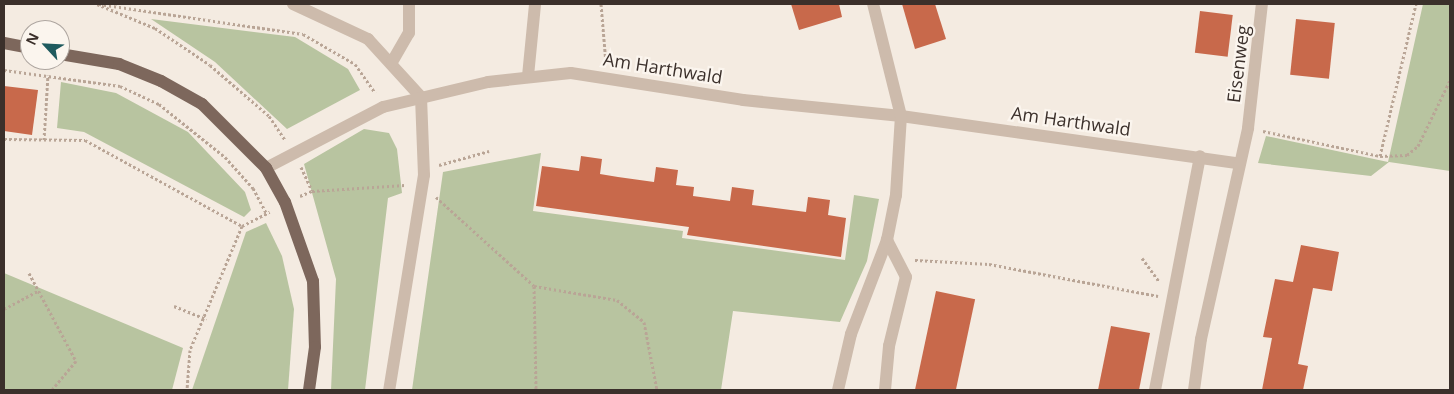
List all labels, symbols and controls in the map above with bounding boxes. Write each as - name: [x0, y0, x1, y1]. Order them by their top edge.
- north arrow: [20, 20, 70, 70]
- street label: Eisenweg: [1223, 24, 1253, 104]
- text: N: [21, 30, 43, 48]
- street label: Am Harthwald: [602, 48, 724, 88]
- street label: Am Harthwald: [1010, 102, 1132, 140]

